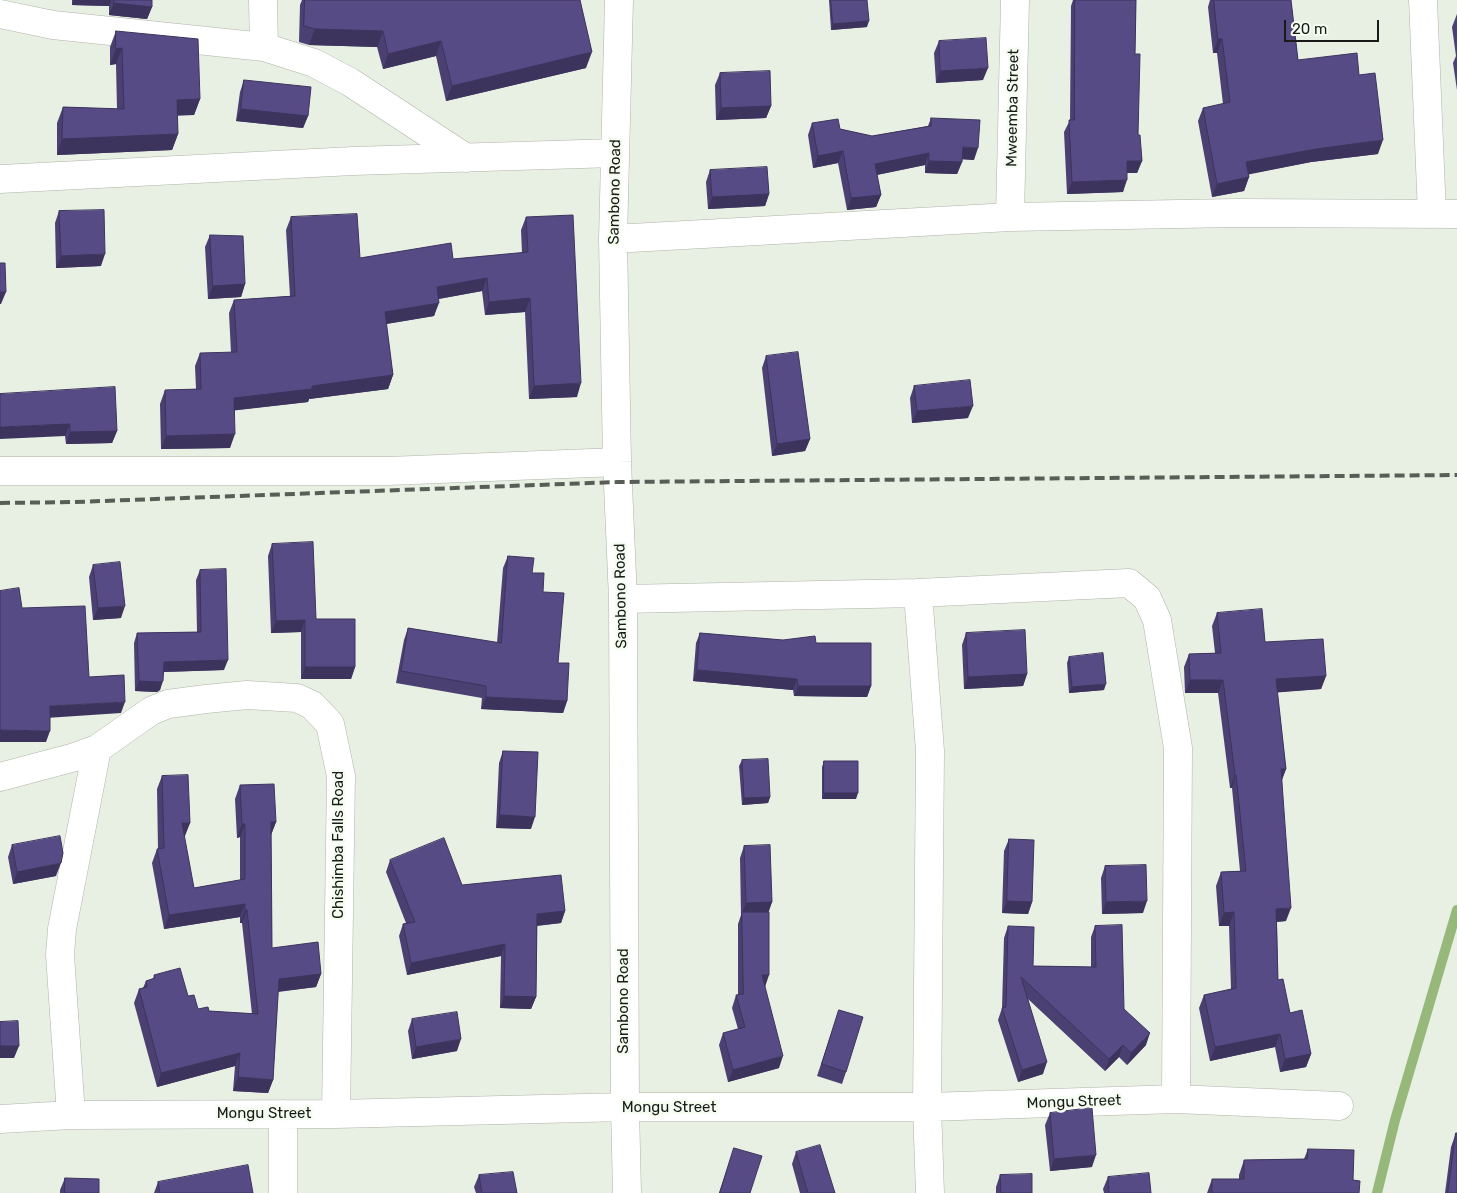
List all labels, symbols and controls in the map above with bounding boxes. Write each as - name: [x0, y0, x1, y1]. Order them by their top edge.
- scale bar: [1287, 10, 1382, 42]
- text: 20 m: [1292, 20, 1327, 38]
- street label: Mweemba Street: [1003, 49, 1023, 167]
- street label: Sambono Road: [605, 139, 625, 245]
- street label: Sambono Road: [611, 543, 631, 649]
- street label: Chishimba Falls Road: [330, 771, 348, 919]
- street label: Sambono Road: [615, 948, 633, 1054]
- street label: Mongu Street: [1026, 1091, 1122, 1113]
- street label: Mongu Street: [622, 1099, 716, 1117]
- street label: Mongu Street: [217, 1105, 311, 1123]

